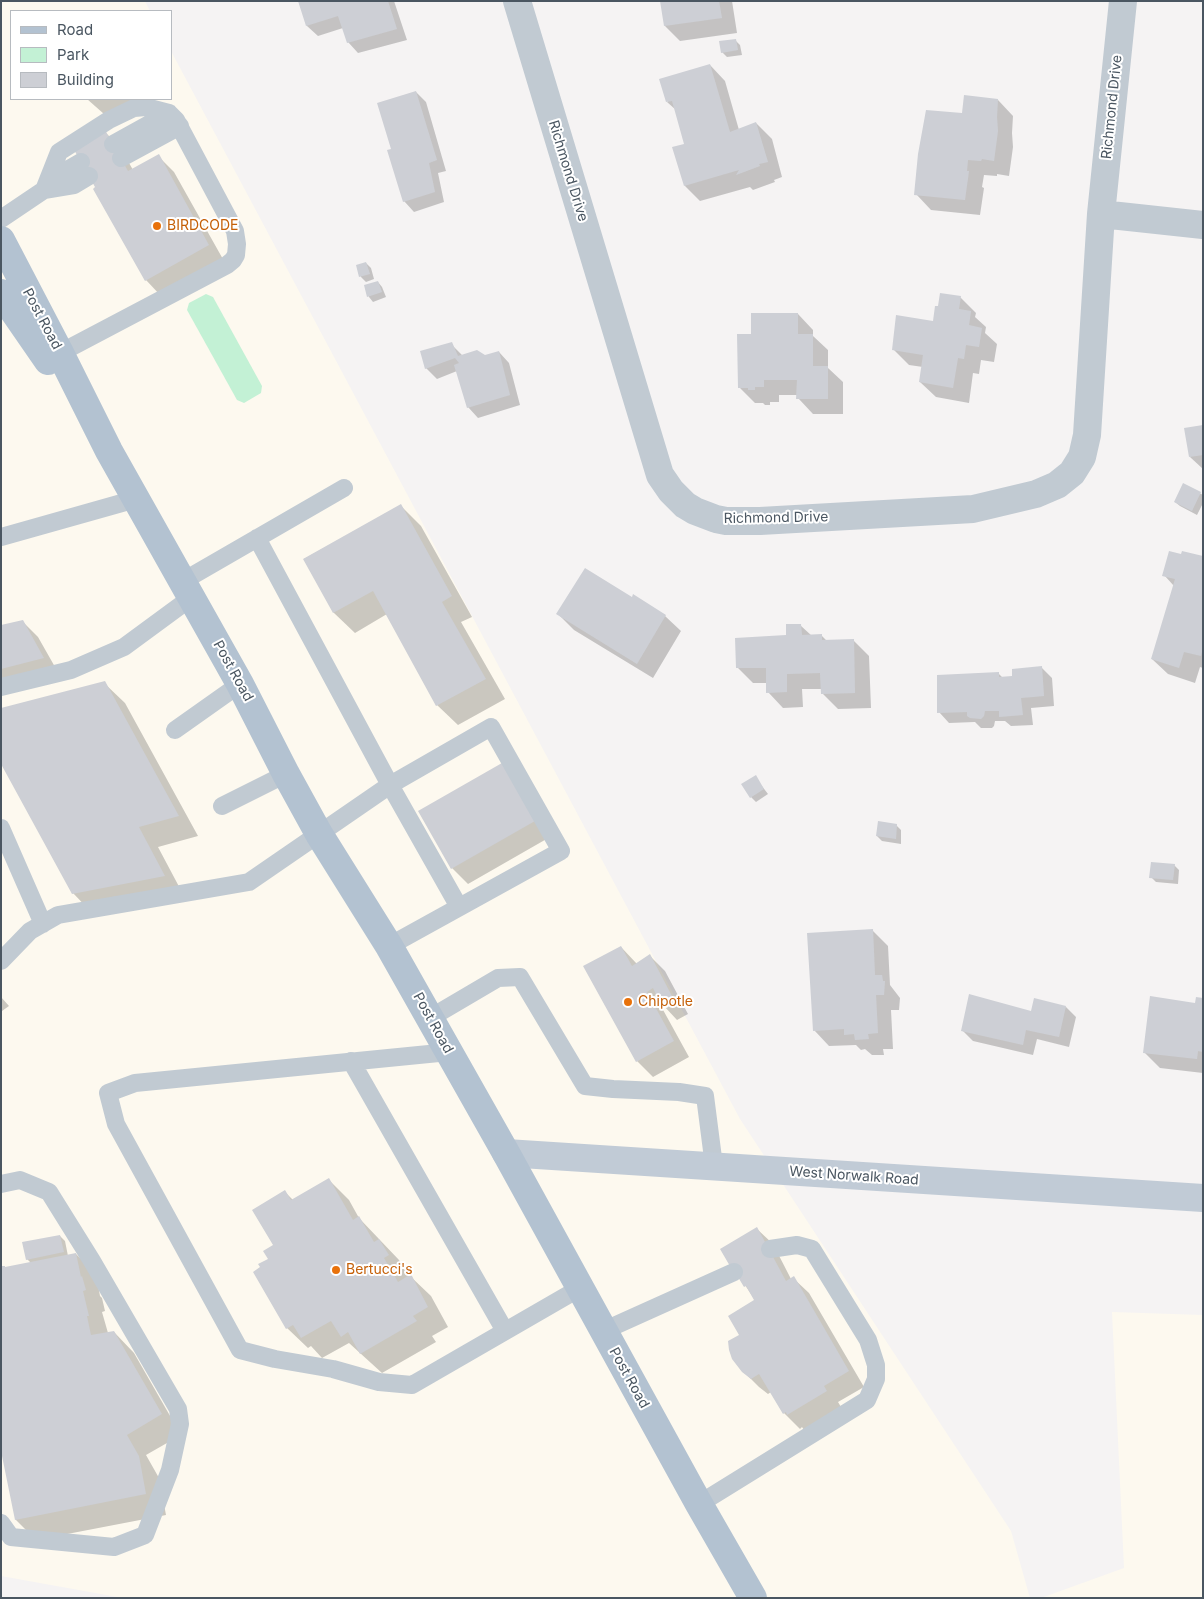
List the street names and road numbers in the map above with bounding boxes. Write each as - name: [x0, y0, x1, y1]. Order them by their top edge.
- street label: Richmond Drive: [1098, 54, 1126, 160]
- street label: Richmond Drive: [545, 118, 591, 224]
- street label: Post Road: [19, 286, 65, 352]
- street label: Richmond Drive: [723, 509, 829, 527]
- street label: Post Road: [209, 638, 257, 704]
- street label: Post Road: [409, 990, 457, 1056]
- street label: West Norwalk Road: [789, 1163, 919, 1189]
- street label: Post Road: [605, 1345, 653, 1411]

